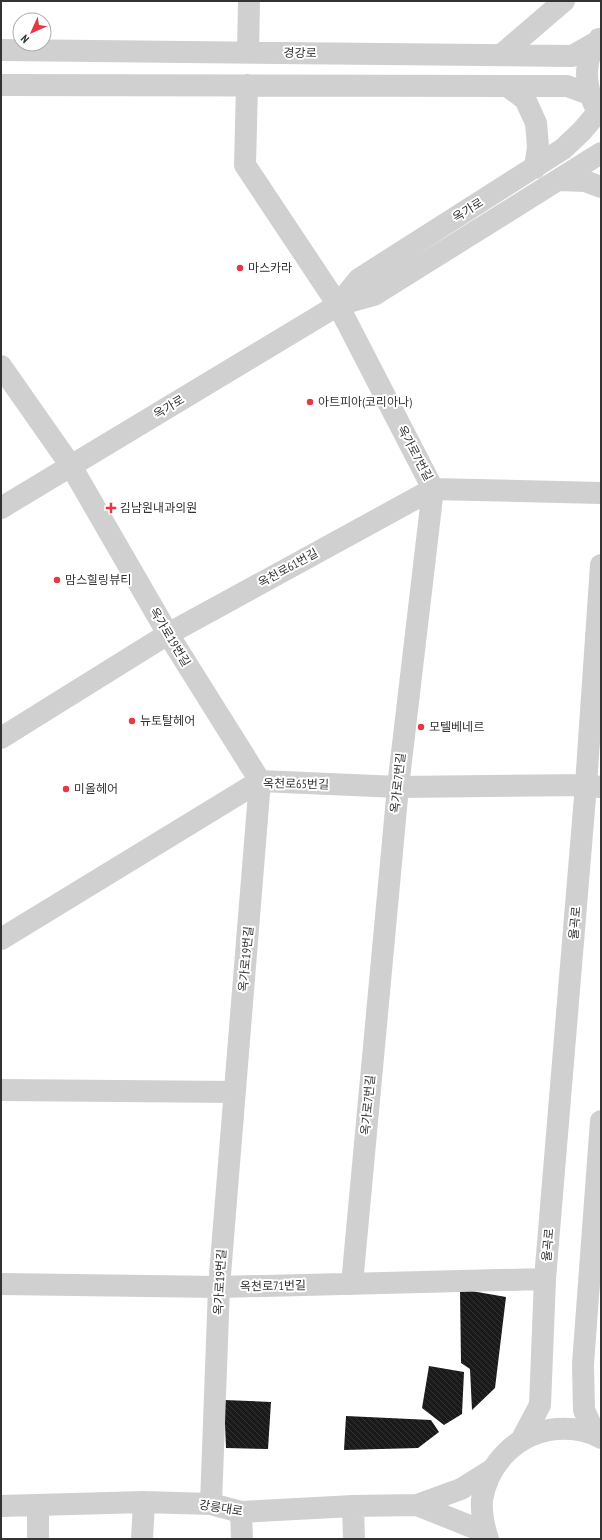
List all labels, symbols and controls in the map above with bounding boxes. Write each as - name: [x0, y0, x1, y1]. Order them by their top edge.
- north arrow: [12, 12, 52, 52]
- text: N: [18, 32, 32, 46]
- street label: 경강로: [283, 45, 317, 60]
- street label: 옥가로: [450, 194, 486, 225]
- place label: 마스카라: [248, 260, 292, 275]
- marker: 마스카라: [235, 263, 245, 273]
- street label: 옥가로: [151, 392, 187, 422]
- place label: 아트피아(코리아나): [318, 394, 412, 409]
- marker: 아트피아(코리아나): [305, 397, 315, 407]
- street label: 옥가로7번길: [395, 422, 436, 483]
- place label: 김남원내과의원: [120, 500, 197, 515]
- marker: 김남원내과의원: [105, 502, 117, 514]
- street label: 옥천로61번길: [255, 545, 320, 590]
- place label: 맘스힐링뷰티: [65, 572, 131, 587]
- marker: 맘스힐링뷰티: [52, 575, 62, 585]
- street label: 옥가로19번길: [147, 605, 194, 669]
- place label: 뉴토탈헤어: [140, 713, 195, 728]
- marker: 뉴토탈헤어: [127, 716, 137, 726]
- place label: 모텔베네르: [429, 719, 484, 734]
- marker: 모텔베네르: [416, 722, 426, 732]
- street label: 옥가로7번길: [387, 752, 408, 814]
- street label: 옥천로65번길: [263, 775, 329, 792]
- place label: 미올헤어: [74, 781, 118, 796]
- marker: 미올헤어: [61, 784, 71, 794]
- street label: 율곡로: [566, 906, 583, 940]
- street label: 옥가로19번길: [235, 925, 256, 992]
- street label: 옥가로7번길: [357, 1074, 378, 1136]
- street label: 율곡로: [539, 1228, 556, 1262]
- street label: 옥가로19번길: [210, 1249, 229, 1315]
- street label: 옥천로71번길: [240, 1277, 306, 1294]
- street label: 강릉대로: [198, 1497, 244, 1518]

